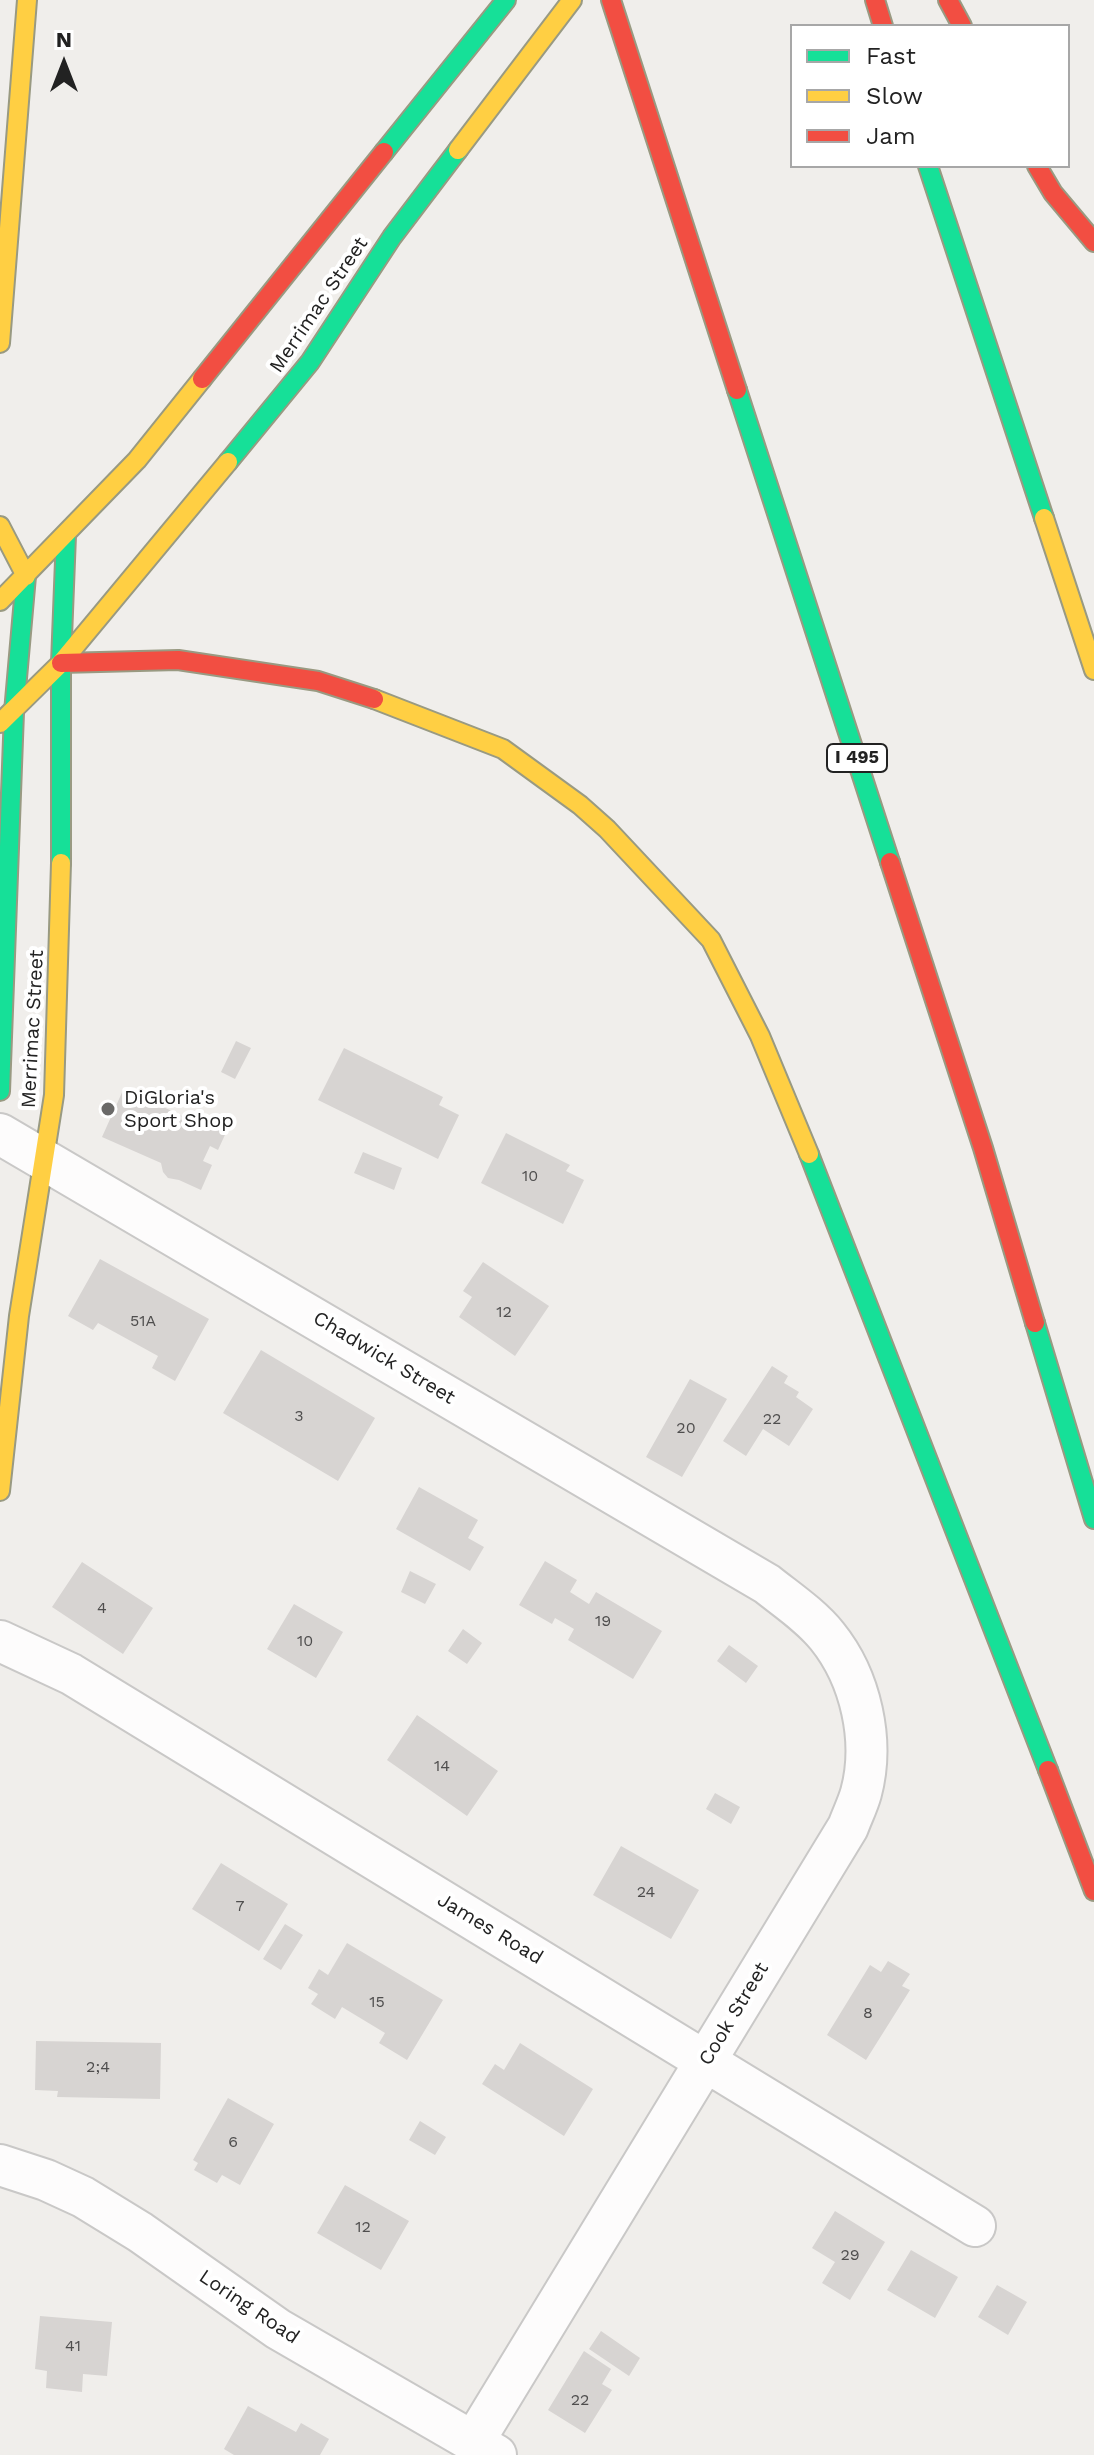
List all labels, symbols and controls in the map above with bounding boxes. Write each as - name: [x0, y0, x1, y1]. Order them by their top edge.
- north arrow: [24, 24, 104, 104]
- legend: [790, 24, 1070, 168]
- text: N: [56, 27, 72, 52]
- text: Fast: [866, 42, 916, 70]
- text: Slow: [866, 82, 923, 110]
- text: Jam: [866, 122, 916, 150]
- street label: Merrimac Street: [265, 233, 373, 377]
- road number: I 495: [827, 744, 887, 772]
- street label: Merrimac Street: [17, 949, 49, 1109]
- place label: DiGloria's Sport Shop: [124, 1086, 234, 1133]
- marker: DiGloria's Sport Shop: [99, 1100, 117, 1118]
- house number: 10: [522, 1166, 538, 1186]
- house number: 12: [496, 1302, 512, 1322]
- street label: Chadwick Street: [309, 1306, 459, 1410]
- house number: 51A: [130, 1311, 156, 1331]
- house number: 3: [294, 1406, 304, 1426]
- house number: 22: [763, 1409, 781, 1429]
- house number: 20: [676, 1418, 696, 1438]
- house number: 4: [97, 1598, 107, 1618]
- house number: 19: [595, 1611, 611, 1631]
- house number: 10: [297, 1631, 313, 1651]
- house number: 14: [434, 1756, 450, 1776]
- house number: 24: [637, 1882, 655, 1902]
- street label: James Road: [433, 1888, 547, 1970]
- house number: 7: [236, 1896, 244, 1916]
- street label: Cook Street: [694, 1958, 774, 2070]
- house number: 15: [369, 1992, 385, 2012]
- house number: 8: [863, 2003, 873, 2023]
- house number: 2;4: [86, 2057, 110, 2077]
- house number: 6: [228, 2132, 238, 2152]
- house number: 12: [355, 2217, 371, 2237]
- house number: 29: [840, 2245, 860, 2265]
- street label: Loring Road: [194, 2265, 304, 2349]
- house number: 41: [65, 2336, 81, 2356]
- house number: 22: [571, 2390, 589, 2410]

